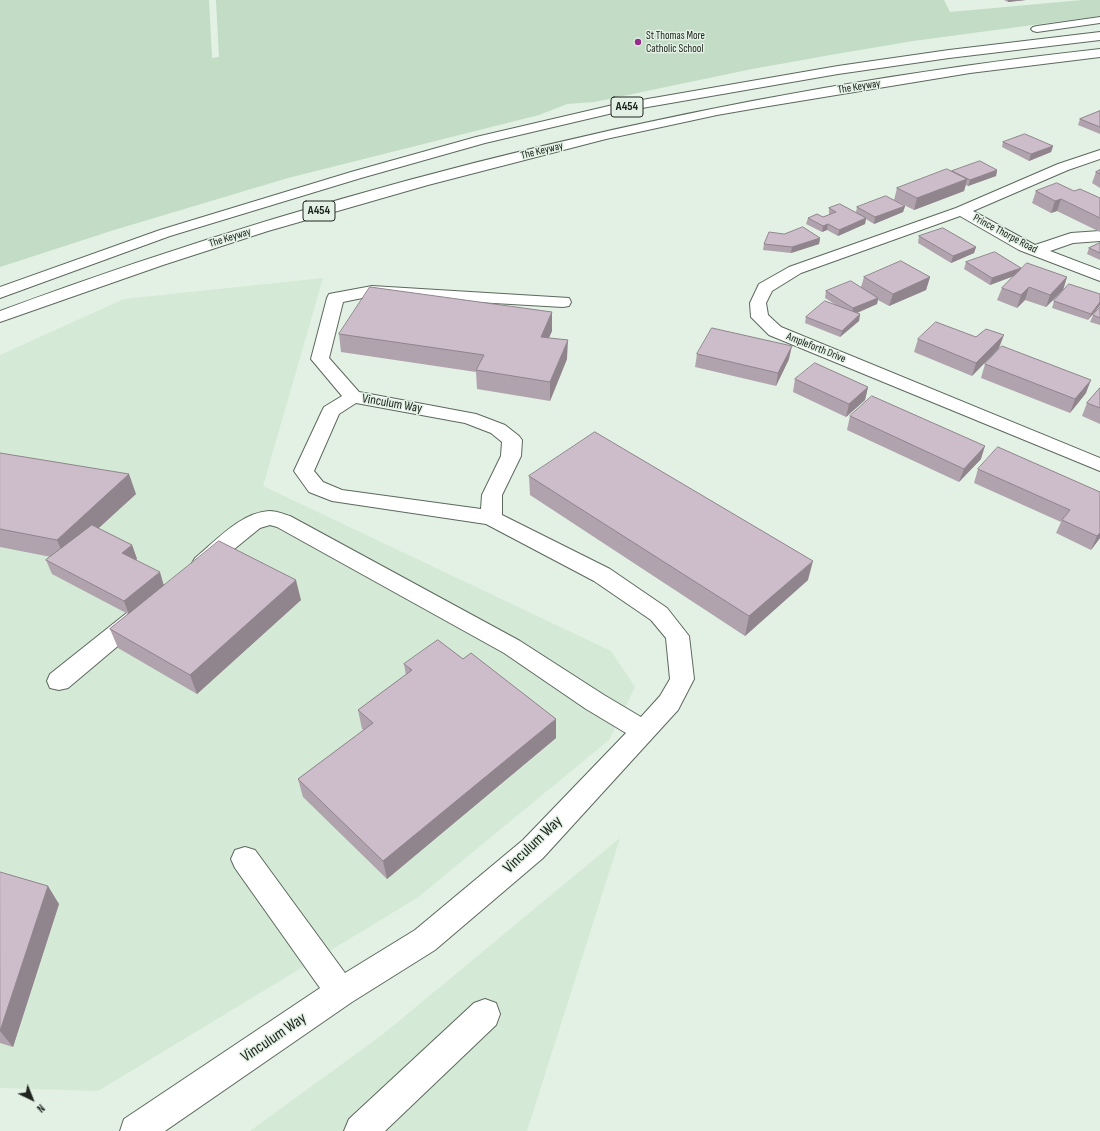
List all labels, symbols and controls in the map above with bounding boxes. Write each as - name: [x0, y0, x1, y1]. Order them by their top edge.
- place label: St Thomas More Catholic School: [646, 29, 705, 55]
- marker: St Thomas More Catholic School: [633, 37, 643, 47]
- street label: The Keyway: [837, 77, 881, 97]
- road number: A454: [611, 97, 643, 117]
- street label: The Keyway: [520, 139, 564, 163]
- road number: A454: [303, 201, 335, 221]
- street label: Prince Thorpe Road: [971, 212, 1039, 256]
- street label: The Keyway: [207, 225, 253, 251]
- street label: Ampleforth Drive: [784, 330, 848, 366]
- street label: Vinculum Way: [361, 391, 423, 417]
- street label: Vinculum Way: [499, 812, 567, 878]
- street label: Vinculum Way: [238, 1009, 310, 1067]
- north arrow: [12, 1079, 52, 1119]
- text: N: [34, 1101, 47, 1115]

